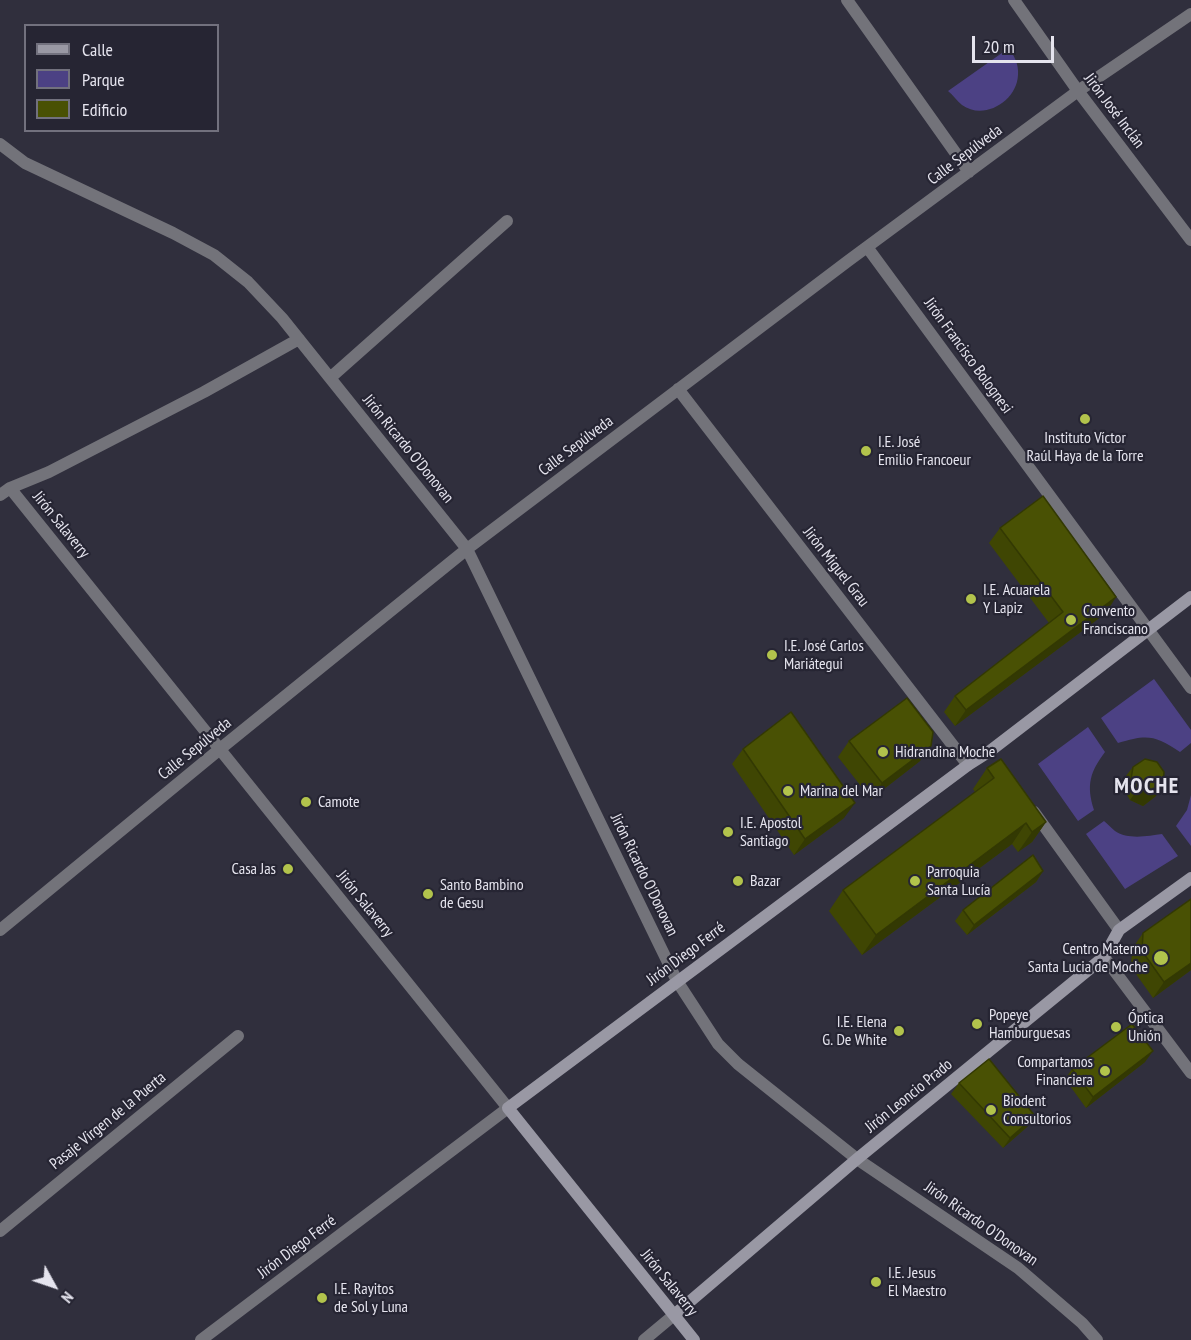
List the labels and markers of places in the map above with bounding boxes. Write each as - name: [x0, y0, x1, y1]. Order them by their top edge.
- marker: Instituto Víctor Raúl Haya de la Torre: [1078, 412, 1092, 426]
- place label: Instituto Víctor Raúl Haya de la Torre: [1026, 428, 1144, 466]
- place label: I.E. José Emilio Francoeur: [878, 432, 971, 470]
- marker: I.E. José Emilio Francoeur: [859, 444, 873, 458]
- place label: I.E. Acuarela Y Lapiz: [983, 580, 1050, 618]
- marker: I.E. Acuarela Y Lapiz: [964, 592, 978, 606]
- place label: Convento Franciscano: [1083, 601, 1148, 639]
- marker: Convento Franciscano: [1064, 613, 1078, 627]
- place label: I.E. José Carlos Mariátegui: [784, 636, 864, 674]
- marker: I.E. José Carlos Mariátegui: [765, 648, 779, 662]
- place label: Hidrandina Moche: [895, 742, 995, 762]
- marker: Hidrandina Moche: [876, 745, 890, 759]
- place label: Marina del Mar: [800, 781, 883, 801]
- marker: Marina del Mar: [781, 784, 795, 798]
- place label: Camote: [318, 792, 360, 812]
- marker: Camote: [299, 795, 313, 809]
- place label: I.E. Apostol Santiago: [740, 813, 801, 851]
- marker: I.E. Apostol Santiago: [721, 825, 735, 839]
- place label: Casa Jas: [232, 859, 276, 879]
- marker: Casa Jas: [281, 862, 295, 876]
- place label: Parroquia Santa Lucía: [927, 862, 990, 900]
- place label: Bazar: [750, 871, 780, 891]
- marker: Bazar: [731, 874, 745, 888]
- marker: Parroquia Santa Lucía: [908, 874, 922, 888]
- place label: Santo Bambino de Gesu: [440, 875, 524, 913]
- marker: Santo Bambino de Gesu: [421, 887, 435, 901]
- place label: Centro Materno Santa Lucia de Moche: [1028, 939, 1148, 977]
- marker: Centro Materno Santa Lucia de Moche: [1152, 949, 1170, 967]
- place label: Popeye Hamburguesas: [989, 1005, 1070, 1043]
- place label: Óptica Unión: [1128, 1008, 1164, 1046]
- place label: I.E. Elena G. De White: [822, 1012, 887, 1050]
- marker: Popeye Hamburguesas: [970, 1017, 984, 1031]
- marker: Óptica Unión: [1109, 1020, 1123, 1034]
- marker: I.E. Elena G. De White: [892, 1024, 906, 1038]
- place label: Compartamos Financiera: [1017, 1052, 1093, 1090]
- marker: Compartamos Financiera: [1098, 1064, 1112, 1078]
- place label: Biodent Consultorios: [1003, 1091, 1071, 1129]
- marker: Biodent Consultorios: [984, 1103, 998, 1117]
- place label: I.E. Jesus El Maestro: [888, 1263, 946, 1301]
- marker: I.E. Jesus El Maestro: [869, 1275, 883, 1289]
- place label: I.E. Rayitos de Sol y Luna: [334, 1279, 408, 1317]
- marker: I.E. Rayitos de Sol y Luna: [315, 1291, 329, 1305]

